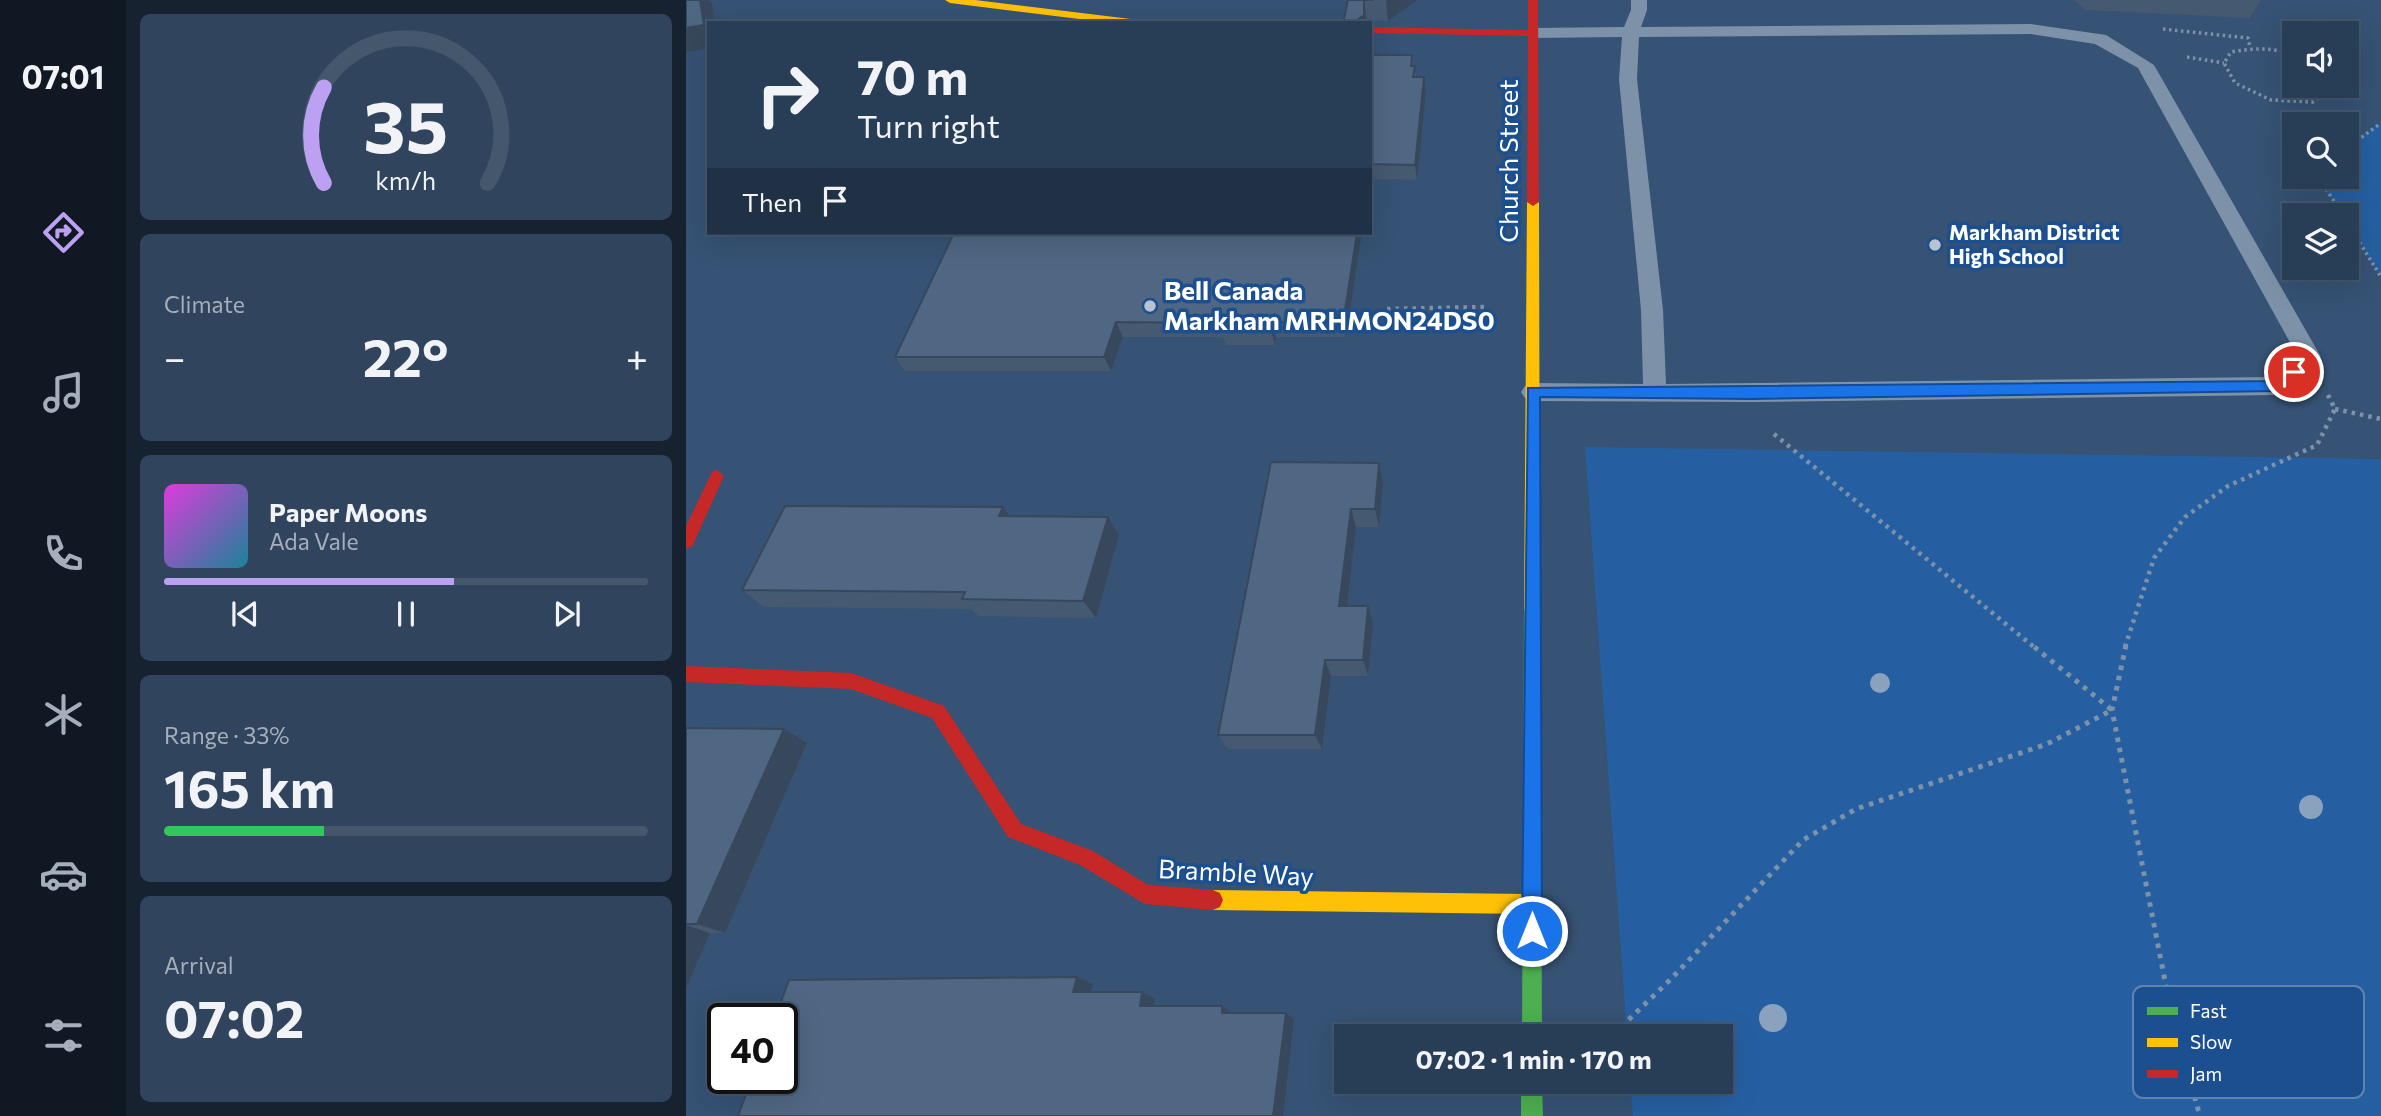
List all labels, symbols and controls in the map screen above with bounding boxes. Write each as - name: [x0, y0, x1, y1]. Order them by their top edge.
- map controls: [2282, 21, 2359, 280]
- button: sound: [2282, 21, 2359, 98]
- text: 70 m: [857, 45, 968, 105]
- icon: right: [742, 49, 833, 140]
- text: 07:01: [22, 56, 104, 96]
- street label: Church Street: [1492, 79, 1523, 243]
- text: 35: [364, 80, 448, 169]
- text: Turn right: [857, 105, 1000, 145]
- button: search: [2282, 112, 2359, 189]
- text: km/h: [376, 165, 436, 195]
- icon: arrive: [816, 182, 854, 220]
- text: Then: [742, 186, 802, 217]
- button: layers: [2282, 203, 2359, 280]
- icon: directions: [39, 208, 88, 257]
- place label: Markham District High School: [1949, 219, 2120, 268]
- marker: Markham District High School: [1927, 237, 1943, 253]
- place label: Bell Canada Markham MRHMON24DS0: [1164, 274, 1495, 335]
- text: Climate: [164, 290, 245, 318]
- marker: Bell Canada Markham MRHMON24DS0: [1142, 298, 1158, 314]
- text: 22°: [363, 324, 448, 388]
- text: −: [164, 333, 186, 380]
- text: +: [626, 333, 648, 380]
- pin: [2264, 342, 2324, 402]
- icon: arrive: [2275, 353, 2313, 391]
- icon: music: [39, 368, 88, 417]
- text: Paper Moons: [269, 496, 427, 527]
- text: Ada Vale: [269, 527, 359, 555]
- icon: phone: [39, 529, 88, 578]
- icon: previous: [226, 595, 264, 633]
- icon: pause: [387, 595, 425, 633]
- icon: next: [548, 595, 586, 633]
- icon: climate: [39, 690, 88, 739]
- text: Range · 33%: [164, 721, 290, 749]
- text: 165 km: [164, 755, 335, 819]
- icon: car: [39, 850, 88, 899]
- street label: Bramble Way: [1157, 852, 1315, 891]
- position arrow: [1495, 894, 1569, 968]
- text: Arrival: [164, 951, 234, 979]
- text: 07:02: [164, 985, 304, 1049]
- legend: [2133, 986, 2364, 1098]
- text: Fast: [2190, 999, 2227, 1022]
- speed limit sign: 40: [707, 1003, 798, 1094]
- icon: filters: [39, 1011, 88, 1060]
- text: Slow: [2190, 1030, 2232, 1053]
- text: 07:02 · 1 min · 170 m: [1415, 1043, 1652, 1074]
- text: Jam: [2190, 1062, 2222, 1085]

